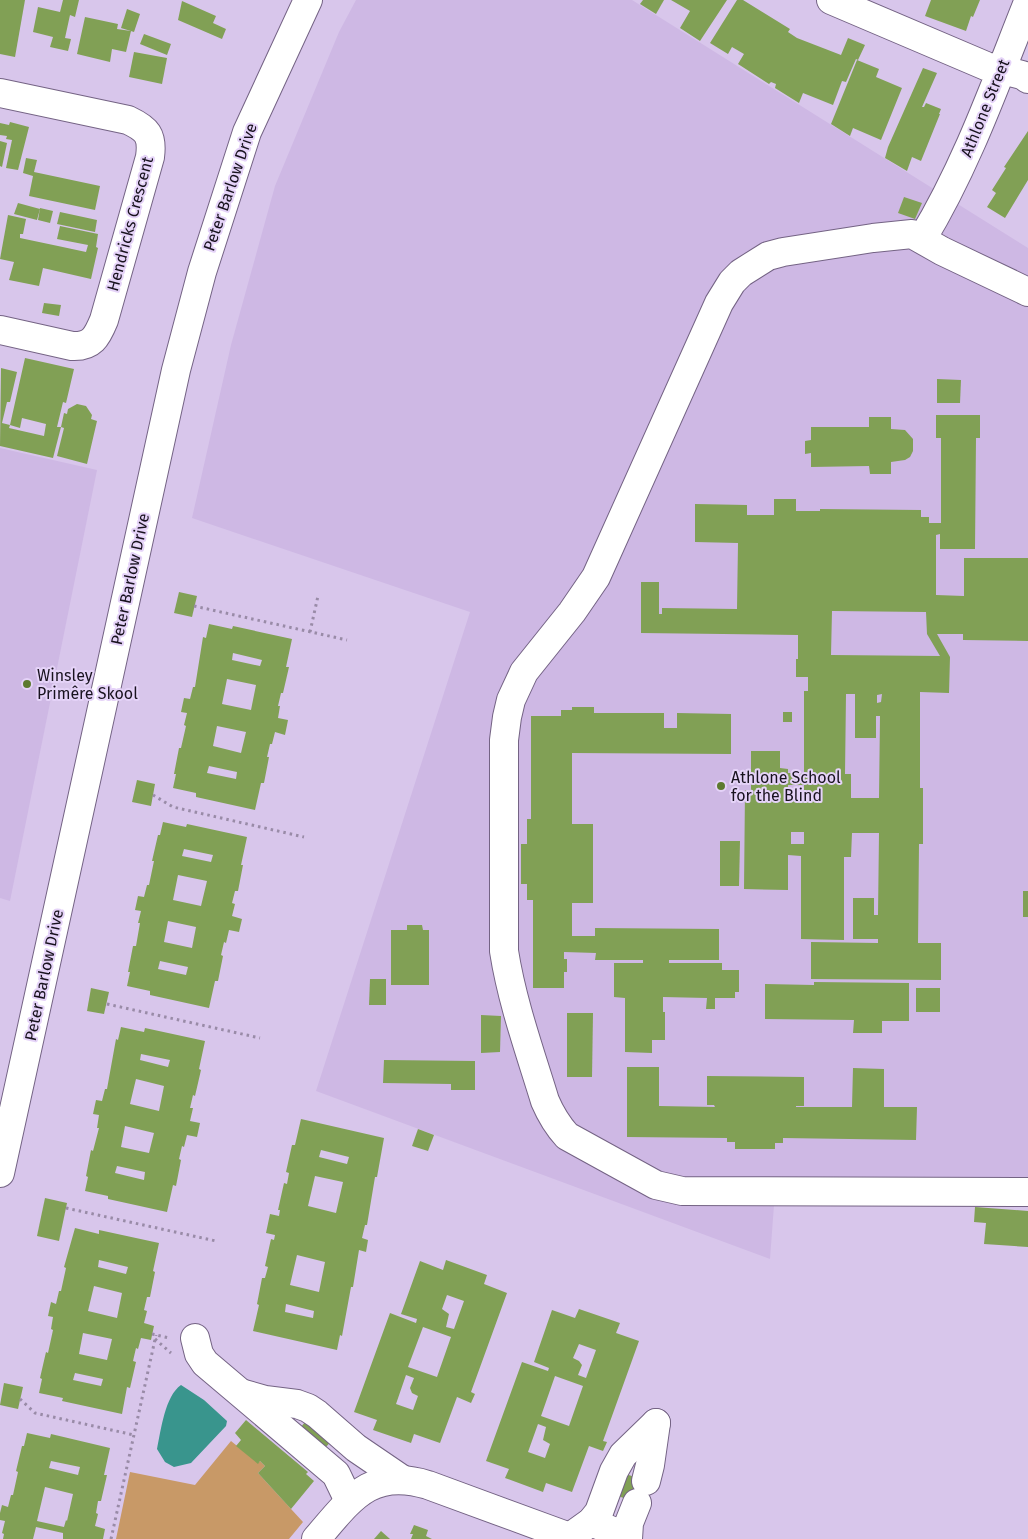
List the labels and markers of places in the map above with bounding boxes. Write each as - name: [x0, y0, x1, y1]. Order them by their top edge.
- place label: Winsley Primêre Skool: [37, 666, 138, 703]
- marker: Winsley Primêre Skool: [21, 678, 33, 690]
- place label: Athlone School for the Blind: [731, 768, 841, 805]
- marker: Athlone School for the Blind: [715, 780, 727, 792]

